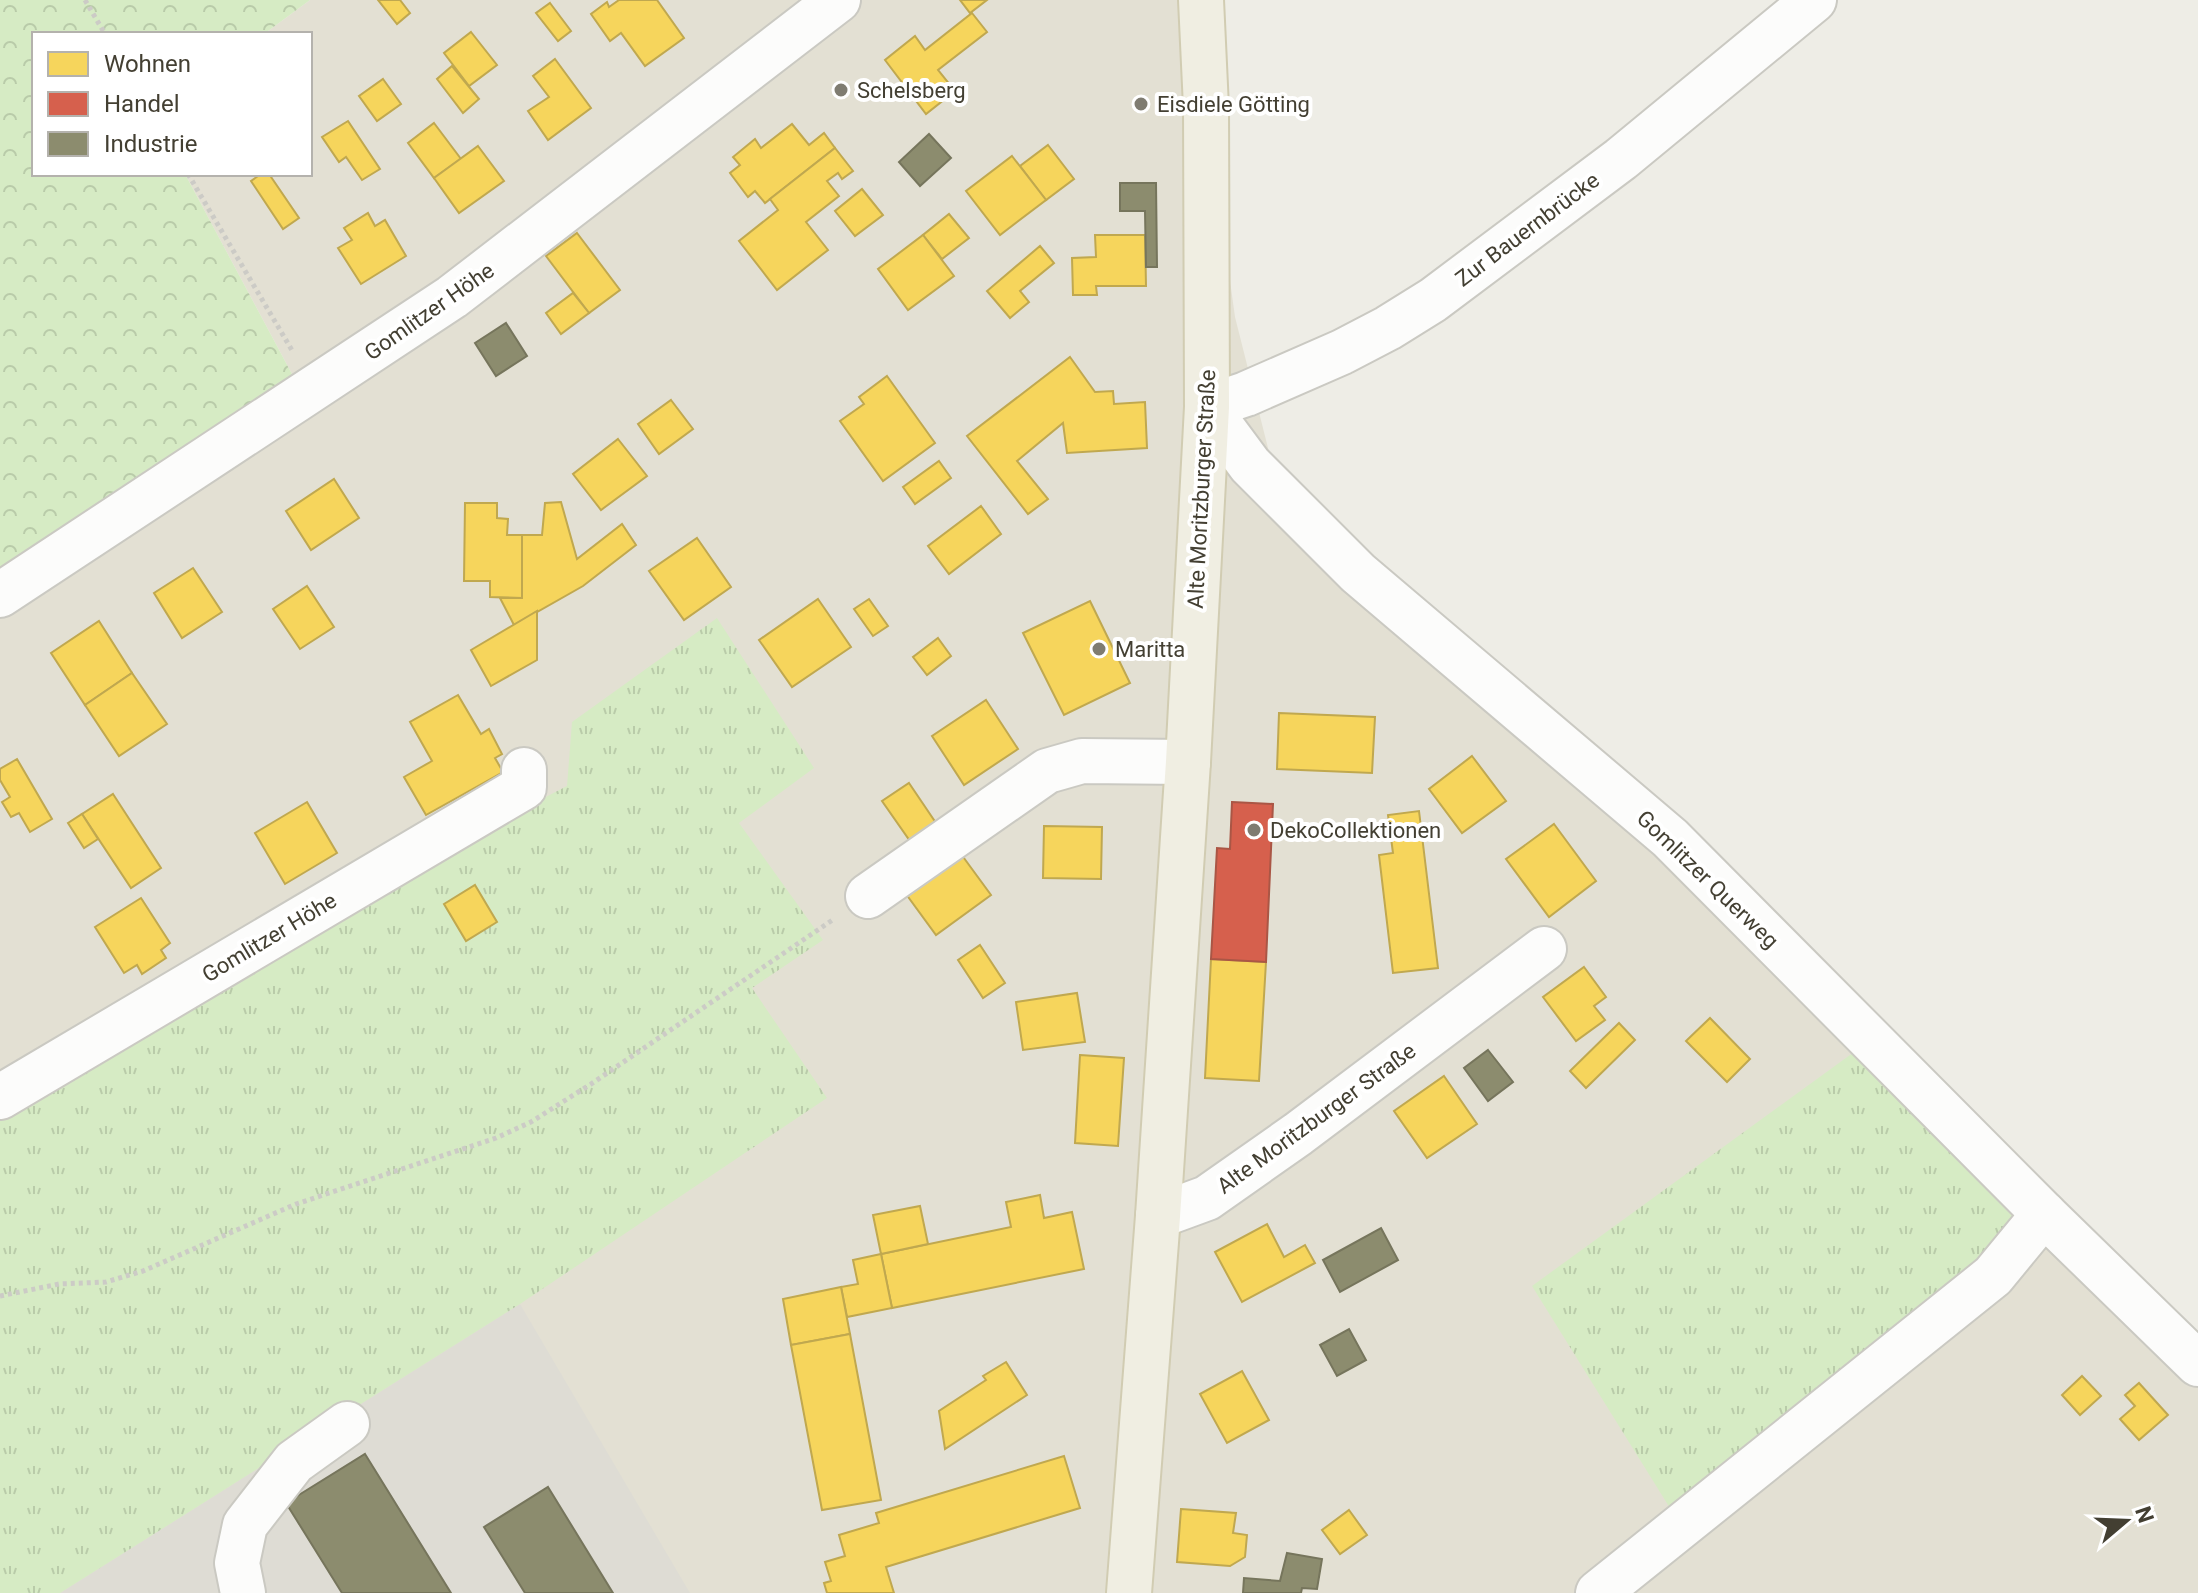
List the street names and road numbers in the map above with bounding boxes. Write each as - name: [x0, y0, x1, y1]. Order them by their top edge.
- street label: Zur Bauernbrücke: [1451, 167, 1604, 291]
- street label: Gomlitzer Höhe: [360, 258, 499, 365]
- street label: Alte Moritzburger Straße: [1183, 369, 1220, 609]
- street label: Gomlitzer Querweg: [1632, 805, 1784, 953]
- street label: Gomlitzer Höhe: [198, 888, 341, 987]
- street label: Alte Moritzburger Straße: [1212, 1038, 1420, 1199]

